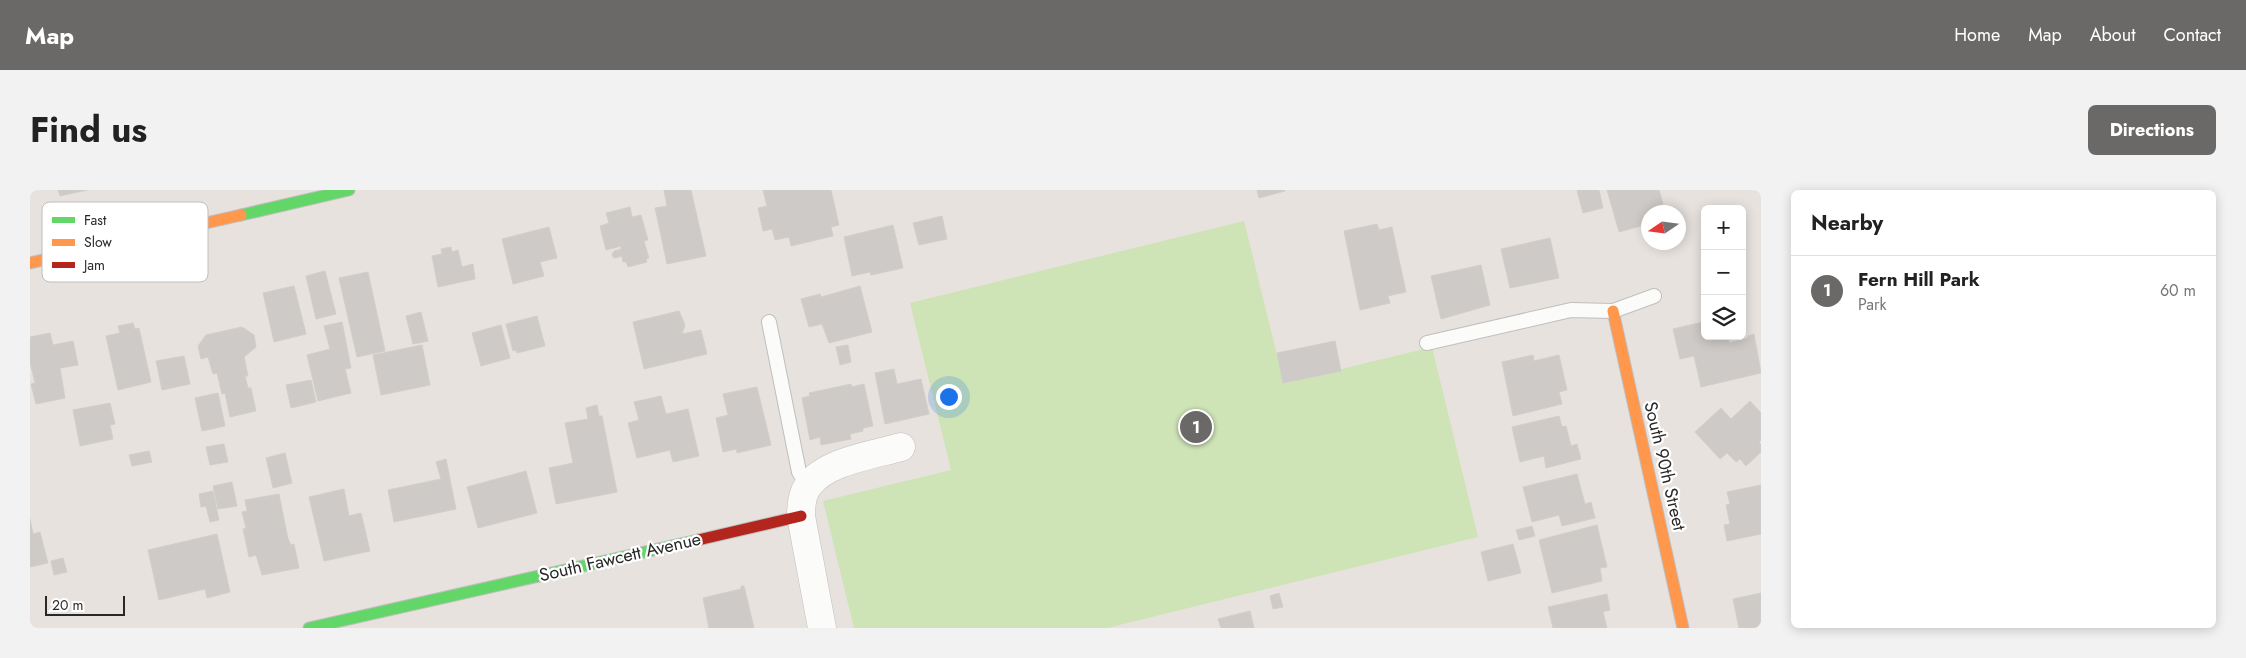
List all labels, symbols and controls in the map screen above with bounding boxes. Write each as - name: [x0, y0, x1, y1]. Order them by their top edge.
- text: Map: [25, 18, 74, 53]
- text: Home: [1954, 22, 2000, 48]
- text: Map: [2028, 22, 2062, 48]
- text: About: [2090, 22, 2135, 48]
- text: Contact: [2163, 22, 2221, 48]
- text: Find us: [30, 105, 147, 155]
- button: Directions: [2088, 105, 2216, 155]
- legend: [42, 202, 208, 282]
- north arrow: [1641, 205, 1686, 250]
- map controls: [1701, 205, 1746, 340]
- button: +: [1701, 205, 1746, 250]
- text: Nearby: [1811, 208, 1883, 238]
- text: Fast: [84, 210, 107, 230]
- text: Slow: [84, 232, 112, 252]
- button: −: [1701, 250, 1746, 295]
- text: Jam: [82, 255, 105, 275]
- text: Fern Hill Park: [1858, 266, 1980, 293]
- text: 1: [1823, 279, 1831, 302]
- text: 60 m: [2160, 279, 2196, 302]
- text: Park: [1858, 293, 1887, 316]
- button: layers: [1701, 295, 1746, 340]
- your location: [936, 384, 962, 410]
- street label: South 90th Street: [1638, 399, 1693, 534]
- pin: 1: [1180, 408, 1212, 446]
- street label: South Fawcett Avenue: [537, 526, 703, 588]
- scale bar: [45, 593, 125, 616]
- text: 20 m: [52, 595, 84, 615]

